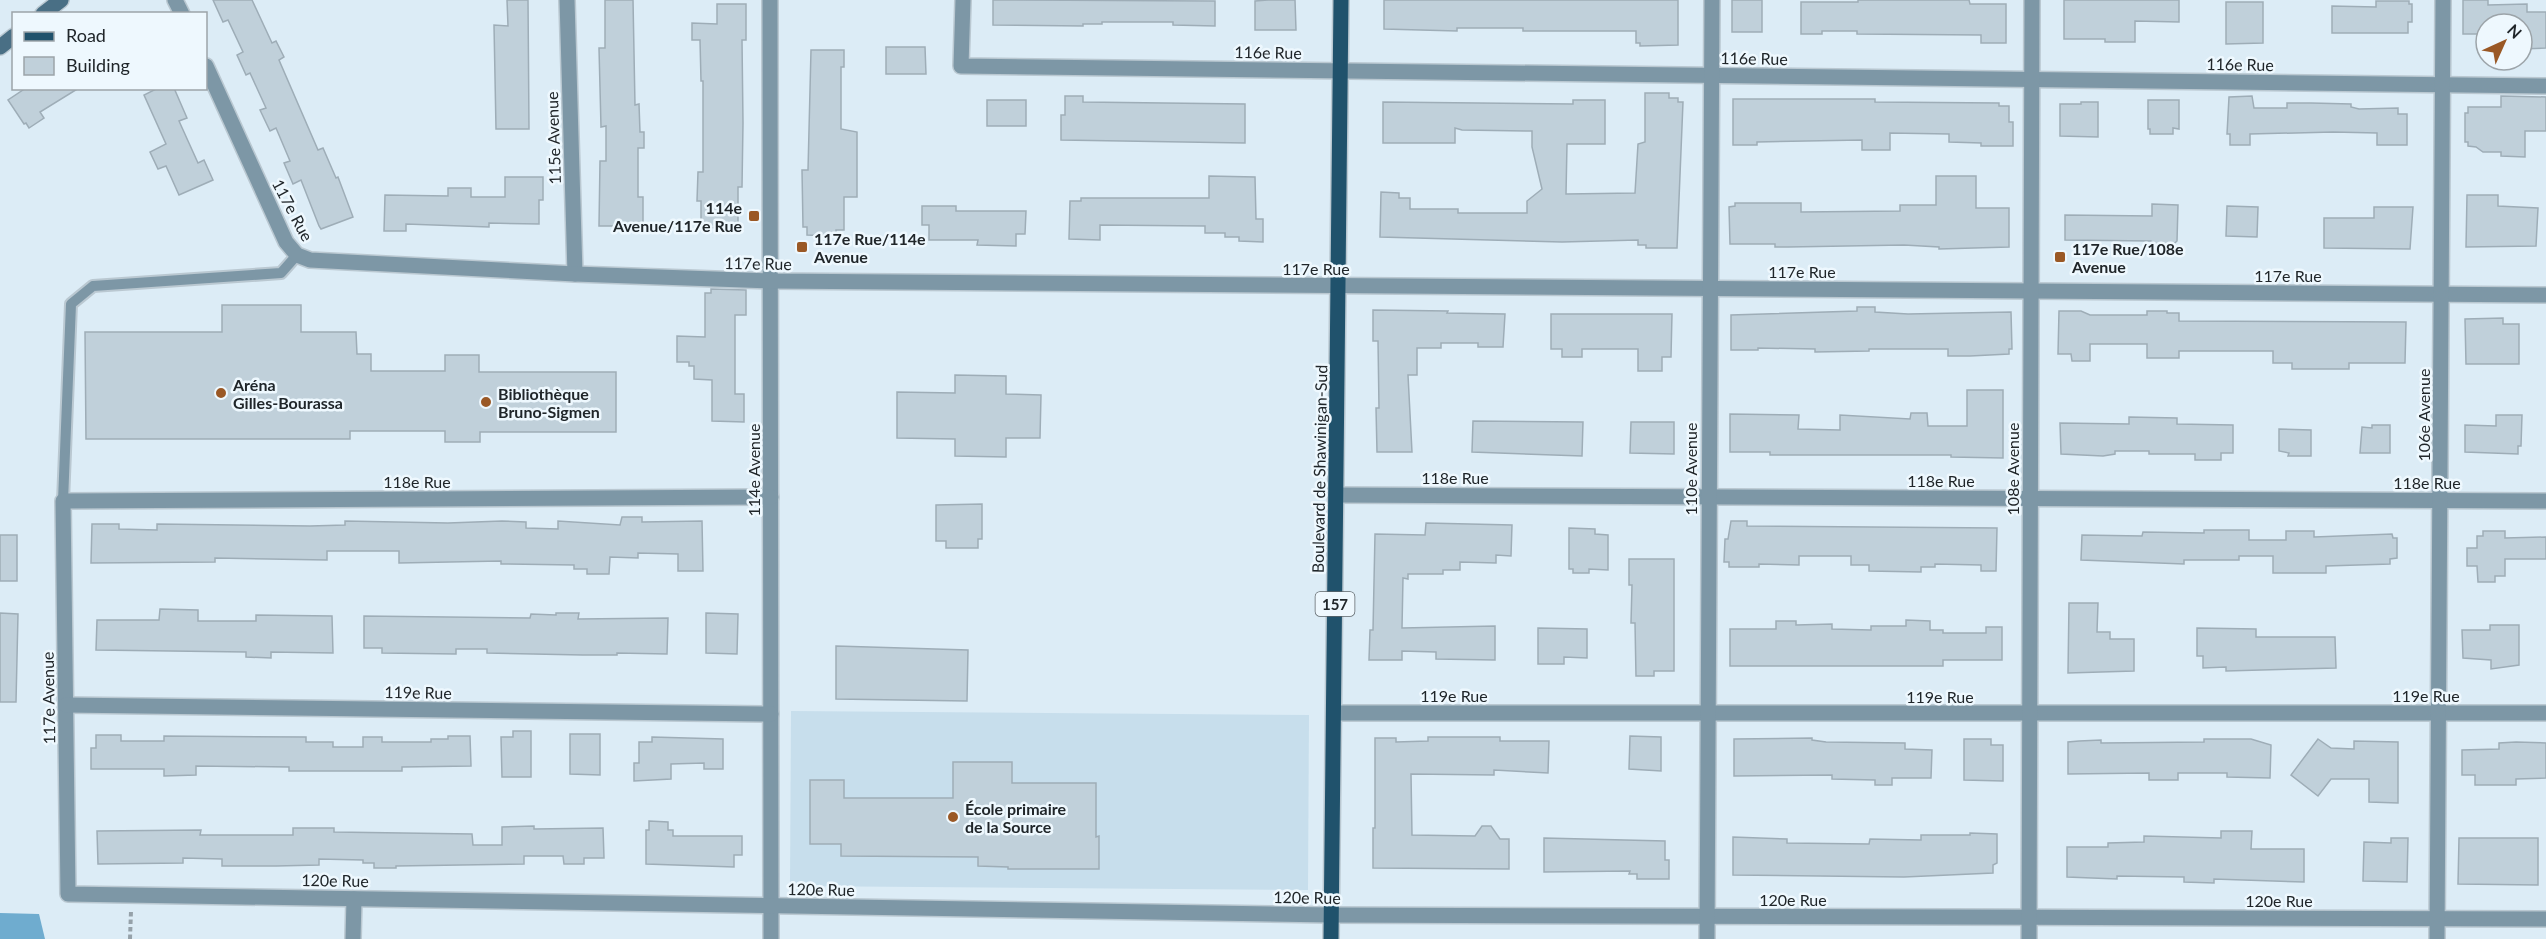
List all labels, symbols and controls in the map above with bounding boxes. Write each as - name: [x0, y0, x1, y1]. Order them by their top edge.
- legend: [12, 12, 207, 90]
- north arrow: [2474, 12, 2534, 72]
- text: N: [2504, 20, 2526, 42]
- text: Road: [66, 24, 106, 46]
- street label: 116e Rue: [1234, 42, 1302, 62]
- street label: 116e Rue: [1720, 48, 1788, 68]
- text: Building: [66, 54, 130, 76]
- street label: 116e Rue: [2206, 54, 2274, 74]
- street label: 115e Avenue: [542, 91, 564, 185]
- street label: 117e Rue: [269, 176, 317, 244]
- place label: 114e Avenue/117e Rue: [612, 198, 742, 235]
- marker: 114e Avenue/117e Rue: [747, 209, 761, 223]
- place label: 117e Rue/114e Avenue: [813, 229, 926, 266]
- place label: 117e Rue/108e Avenue: [2071, 239, 2184, 276]
- marker: 117e Rue/114e Avenue: [795, 240, 809, 254]
- marker: 117e Rue/108e Avenue: [2053, 250, 2067, 264]
- street label: 117e Rue: [724, 253, 792, 273]
- street label: 117e Rue: [1282, 259, 1350, 278]
- street label: 117e Rue: [1768, 262, 1836, 281]
- street label: 117e Rue: [2254, 266, 2322, 285]
- street label: Boulevard de Shawinigan-Sud: [1308, 365, 1330, 573]
- street label: 106e Avenue: [2414, 369, 2433, 461]
- place label: Aréna Gilles-Bourassa: [232, 375, 343, 412]
- place label: Bibliothèque Bruno-Sigmen: [498, 384, 600, 421]
- marker: Aréna Gilles-Bourassa: [214, 386, 228, 400]
- marker: Bibliothèque Bruno-Sigmen: [479, 395, 493, 409]
- street label: 110e Avenue: [1681, 423, 1700, 515]
- street label: 108e Avenue: [2003, 423, 2022, 515]
- street label: 114e Avenue: [744, 424, 763, 516]
- street label: 118e Rue: [1421, 468, 1489, 487]
- street label: 118e Rue: [1907, 471, 1975, 490]
- street label: 118e Rue: [383, 472, 451, 491]
- street label: 118e Rue: [2393, 473, 2461, 492]
- road number: 157: [1316, 592, 1354, 616]
- street label: 117e Avenue: [38, 651, 58, 745]
- street label: 119e Rue: [384, 682, 452, 702]
- street label: 119e Rue: [1420, 686, 1488, 705]
- street label: 119e Rue: [2392, 686, 2460, 705]
- street label: 119e Rue: [1906, 687, 1974, 706]
- place label: École primaire de la Source: [965, 799, 1066, 836]
- marker: École primaire de la Source: [946, 810, 960, 824]
- street label: 120e Rue: [301, 870, 369, 890]
- street label: 120e Rue: [787, 879, 855, 899]
- street label: 120e Rue: [1273, 887, 1341, 907]
- street label: 120e Rue: [1759, 890, 1827, 909]
- street label: 120e Rue: [2245, 891, 2313, 910]

